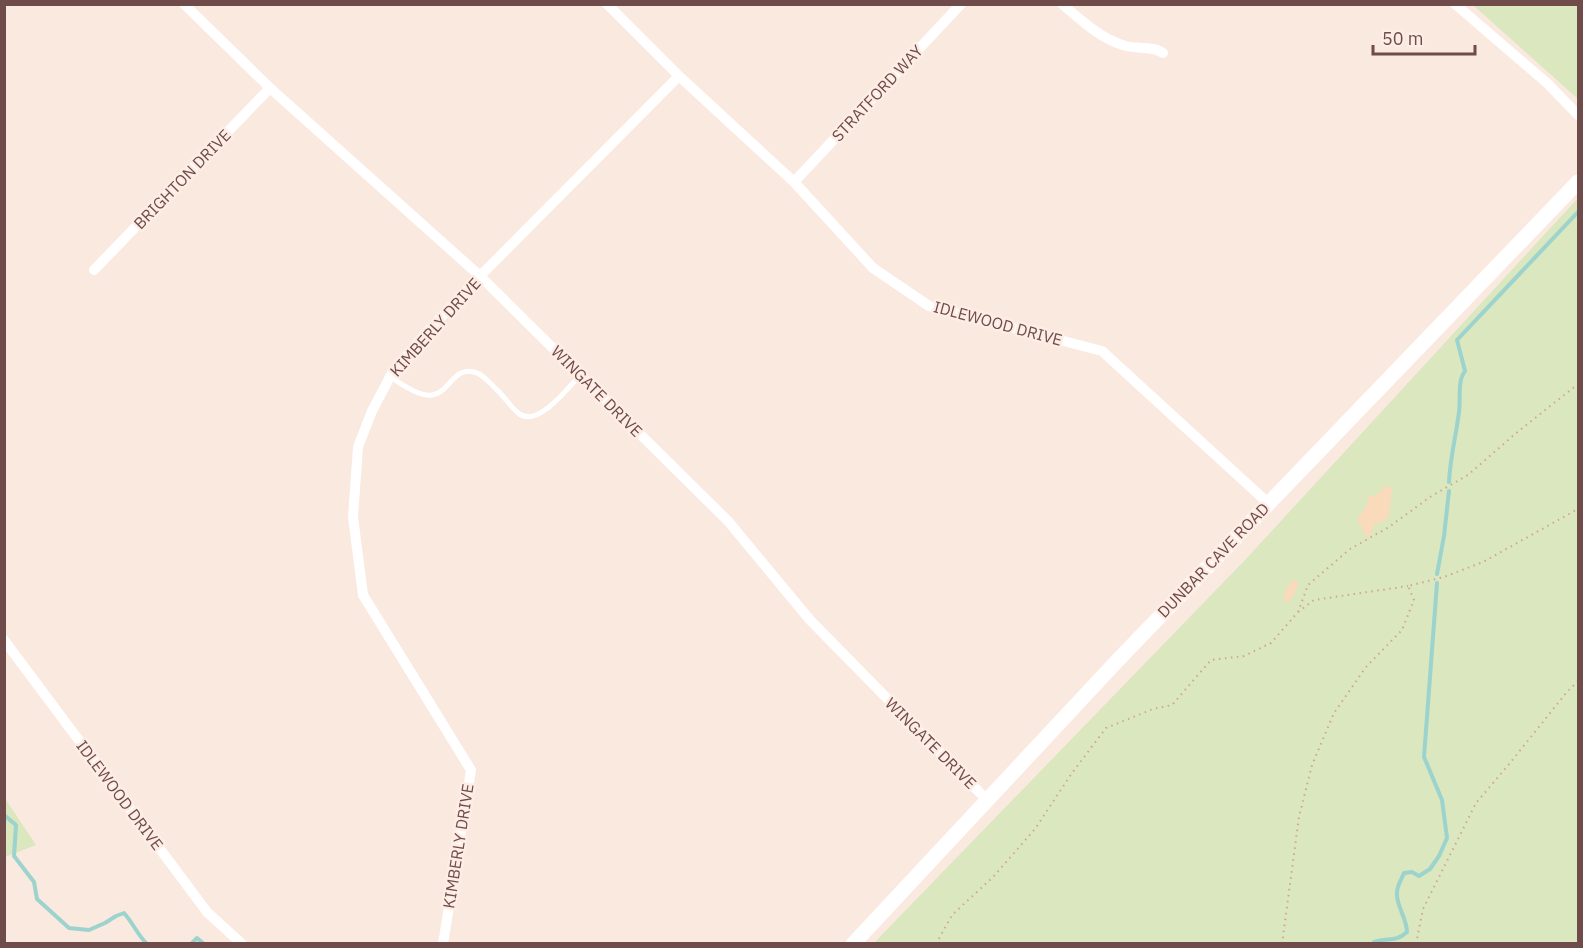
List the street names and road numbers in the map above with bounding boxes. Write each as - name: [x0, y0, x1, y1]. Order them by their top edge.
- street label: STRATFORD WAY: [827, 40, 927, 145]
- street label: BRIGHTON DRIVE: [129, 125, 235, 233]
- street label: KIMBERLY DRIVE: [385, 273, 485, 381]
- street label: IDLEWOOD DRIVE: [931, 296, 1065, 350]
- street label: WINGATE DRIVE: [547, 341, 647, 441]
- street label: DUNBAR CAVE ROAD: [1153, 498, 1273, 622]
- street label: WINGATE DRIVE: [881, 693, 981, 793]
- street label: IDLEWOOD DRIVE: [72, 736, 168, 854]
- street label: KIMBERLY DRIVE: [438, 782, 478, 910]

